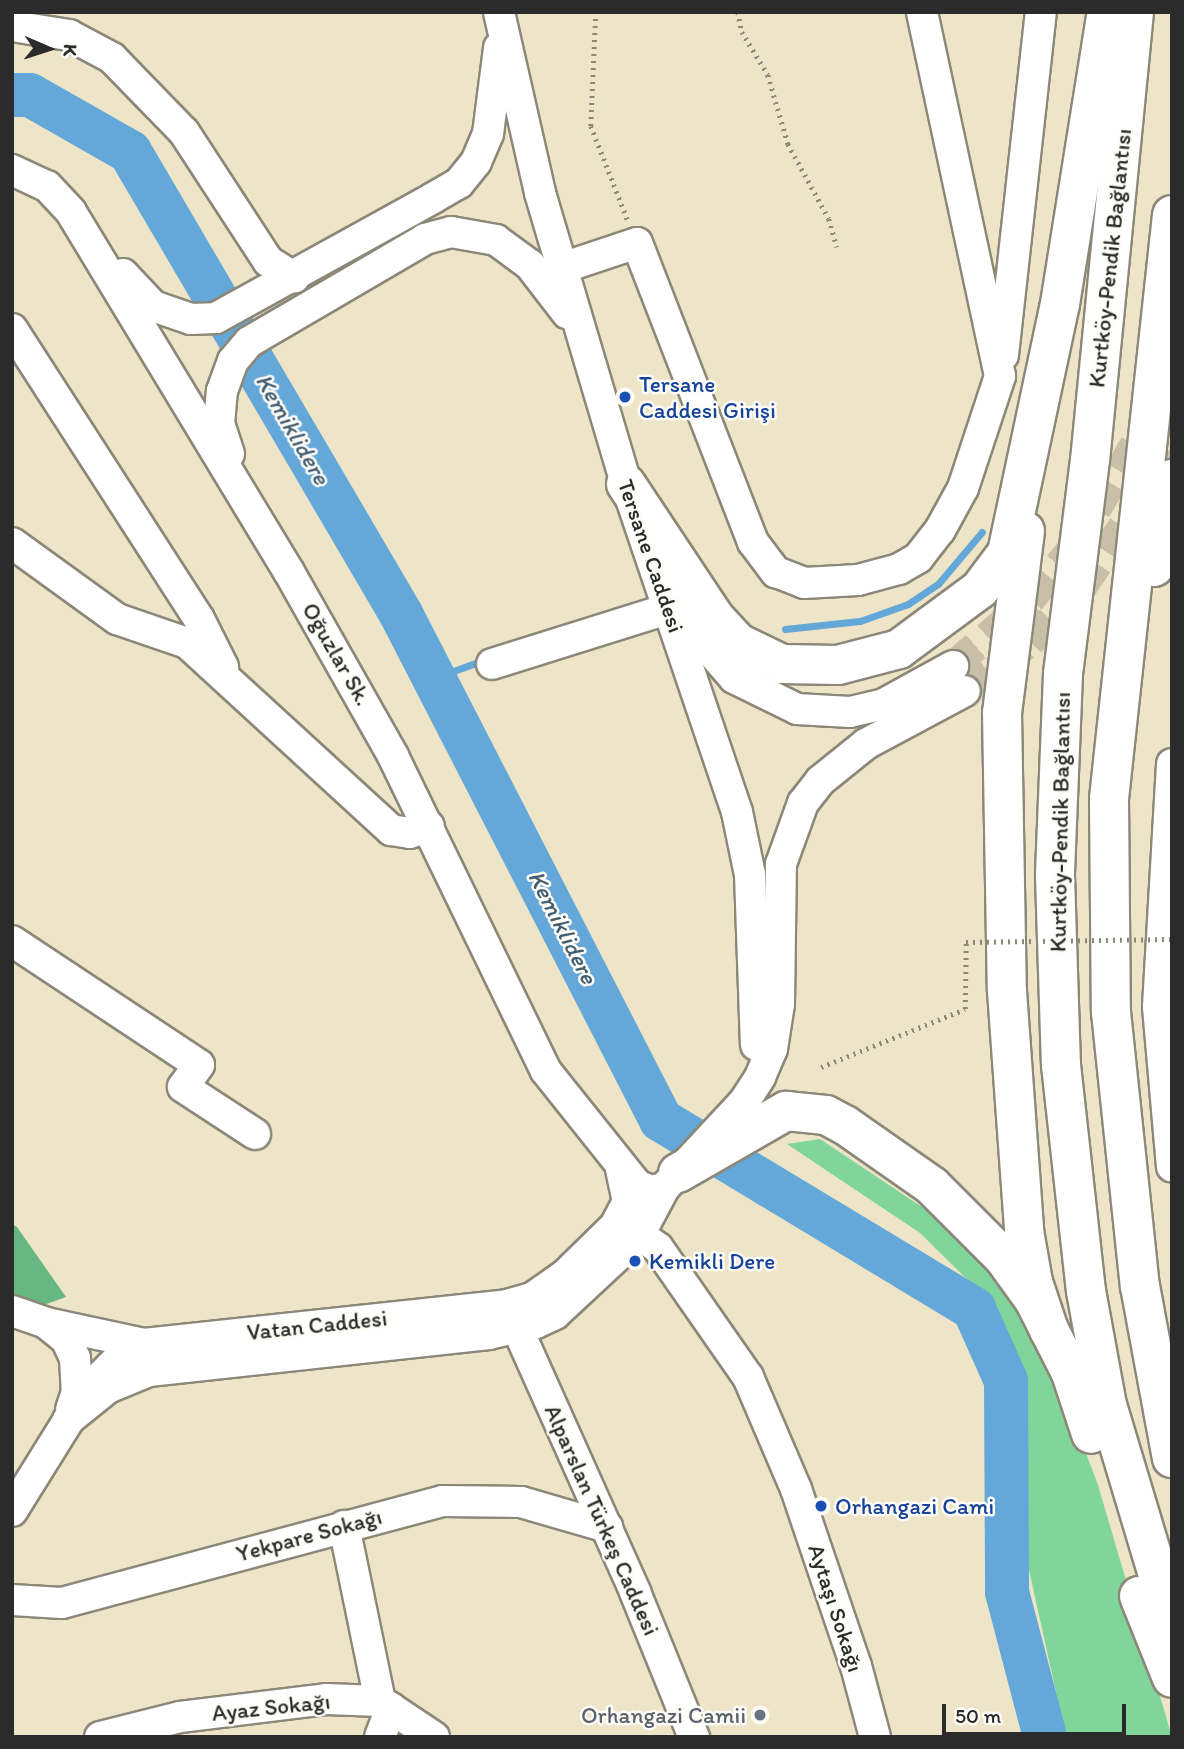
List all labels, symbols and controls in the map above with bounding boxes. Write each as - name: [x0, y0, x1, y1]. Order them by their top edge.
- north arrow: [14, 14, 84, 84]
- text: K: [59, 43, 82, 57]
- street label: Kurtköy-Pendik Bağlantısı: [1083, 128, 1137, 388]
- water label: Kemiklidere: [250, 368, 336, 490]
- place label: Tersane Caddesi Girişi: [639, 370, 776, 424]
- marker: Tersane Caddesi Girişi: [617, 389, 633, 405]
- street label: Tersane Caddesi: [612, 476, 690, 636]
- street label: Oğuzlar Sk.: [296, 598, 378, 710]
- street label: Kurtköy-Pendik Bağlantısı: [1044, 692, 1076, 952]
- water label: Kemiklidere: [522, 866, 604, 988]
- place label: Kemikli Dere: [649, 1247, 775, 1275]
- marker: Kemikli Dere: [627, 1253, 643, 1269]
- street label: Vatan Caddesi: [246, 1304, 388, 1346]
- street label: Alparslan Türkeş Caddesi: [539, 1400, 665, 1640]
- place label: Orhangazi Cami: [835, 1492, 994, 1520]
- marker: Orhangazi Cami: [813, 1498, 829, 1514]
- street label: Yekpare Sokağı: [233, 1502, 385, 1568]
- street label: Aytaşı Sokağı: [802, 1541, 870, 1675]
- street label: Ayaz Sokağı: [211, 1687, 331, 1727]
- scale bar: [946, 1690, 1130, 1734]
- place label: Orhangazi Camii: [581, 1701, 746, 1729]
- text: 50 m: [955, 1703, 1001, 1728]
- marker: Orhangazi Camii: [752, 1707, 768, 1723]

